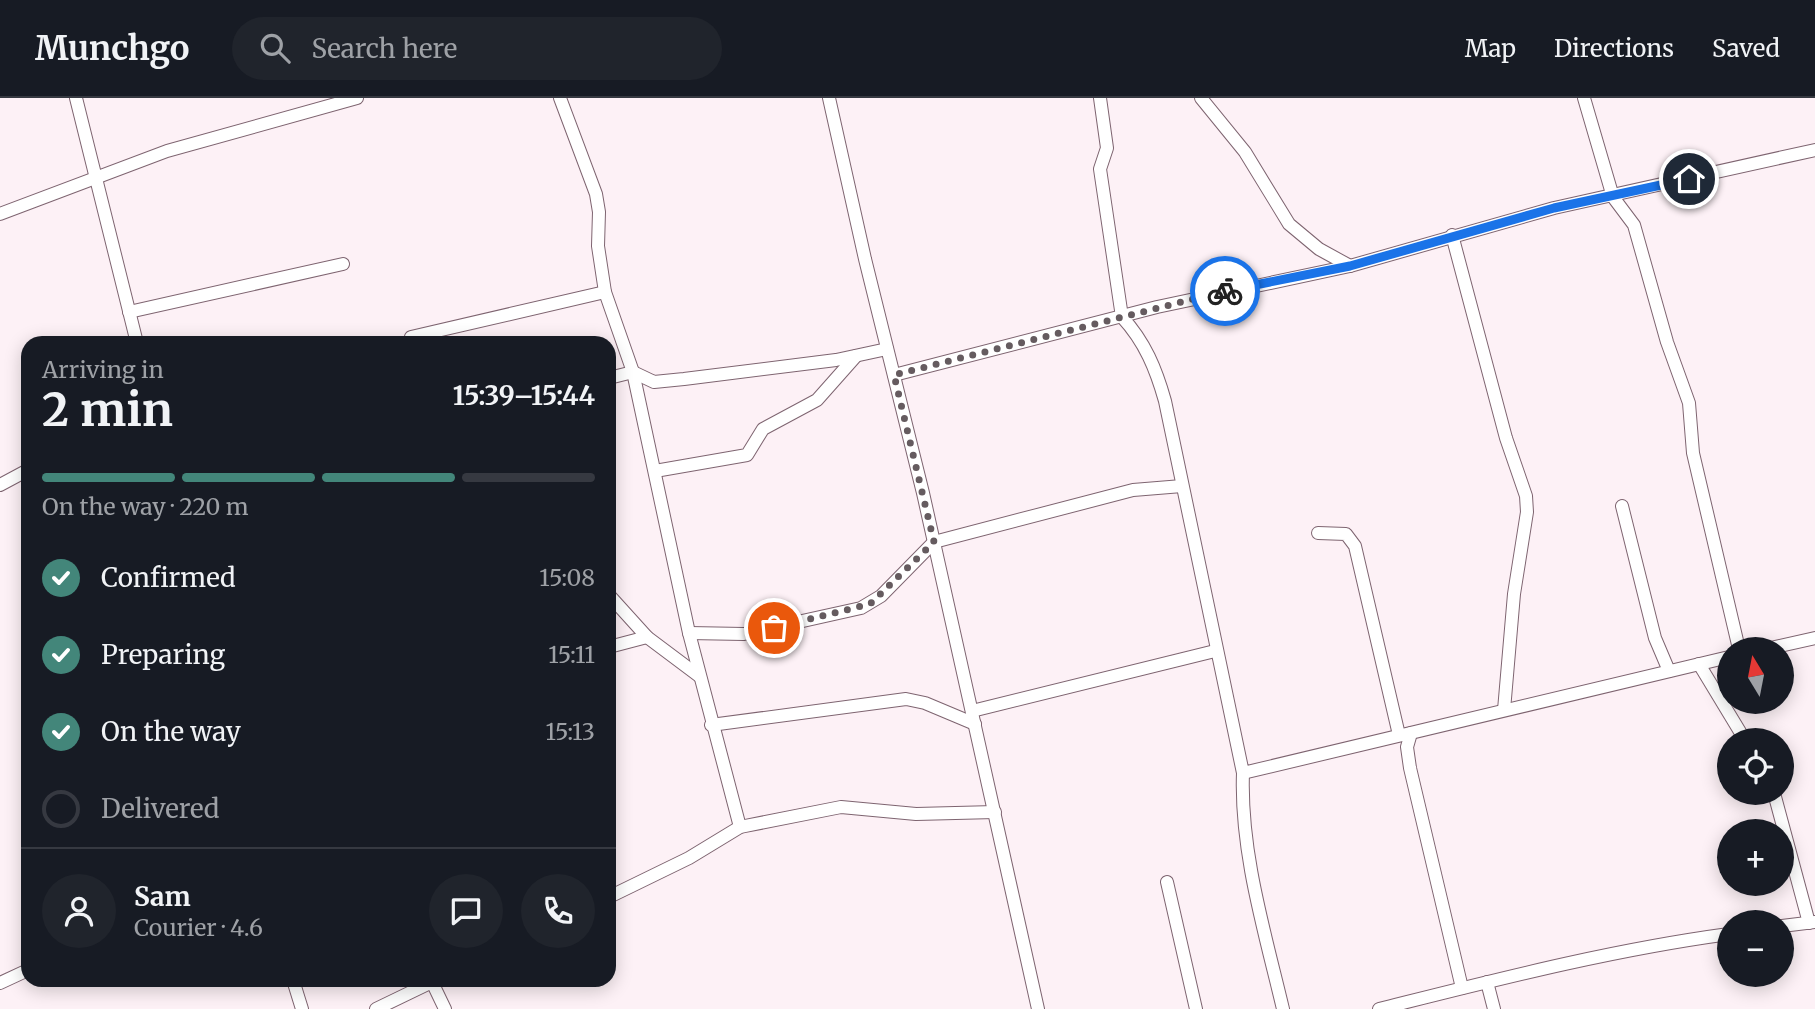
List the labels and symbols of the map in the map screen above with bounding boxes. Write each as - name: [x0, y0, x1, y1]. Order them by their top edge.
- pin: [1659, 149, 1719, 209]
- courier: [1190, 256, 1260, 326]
- pin: [744, 598, 804, 658]
- north arrow: [1717, 637, 1794, 714]

